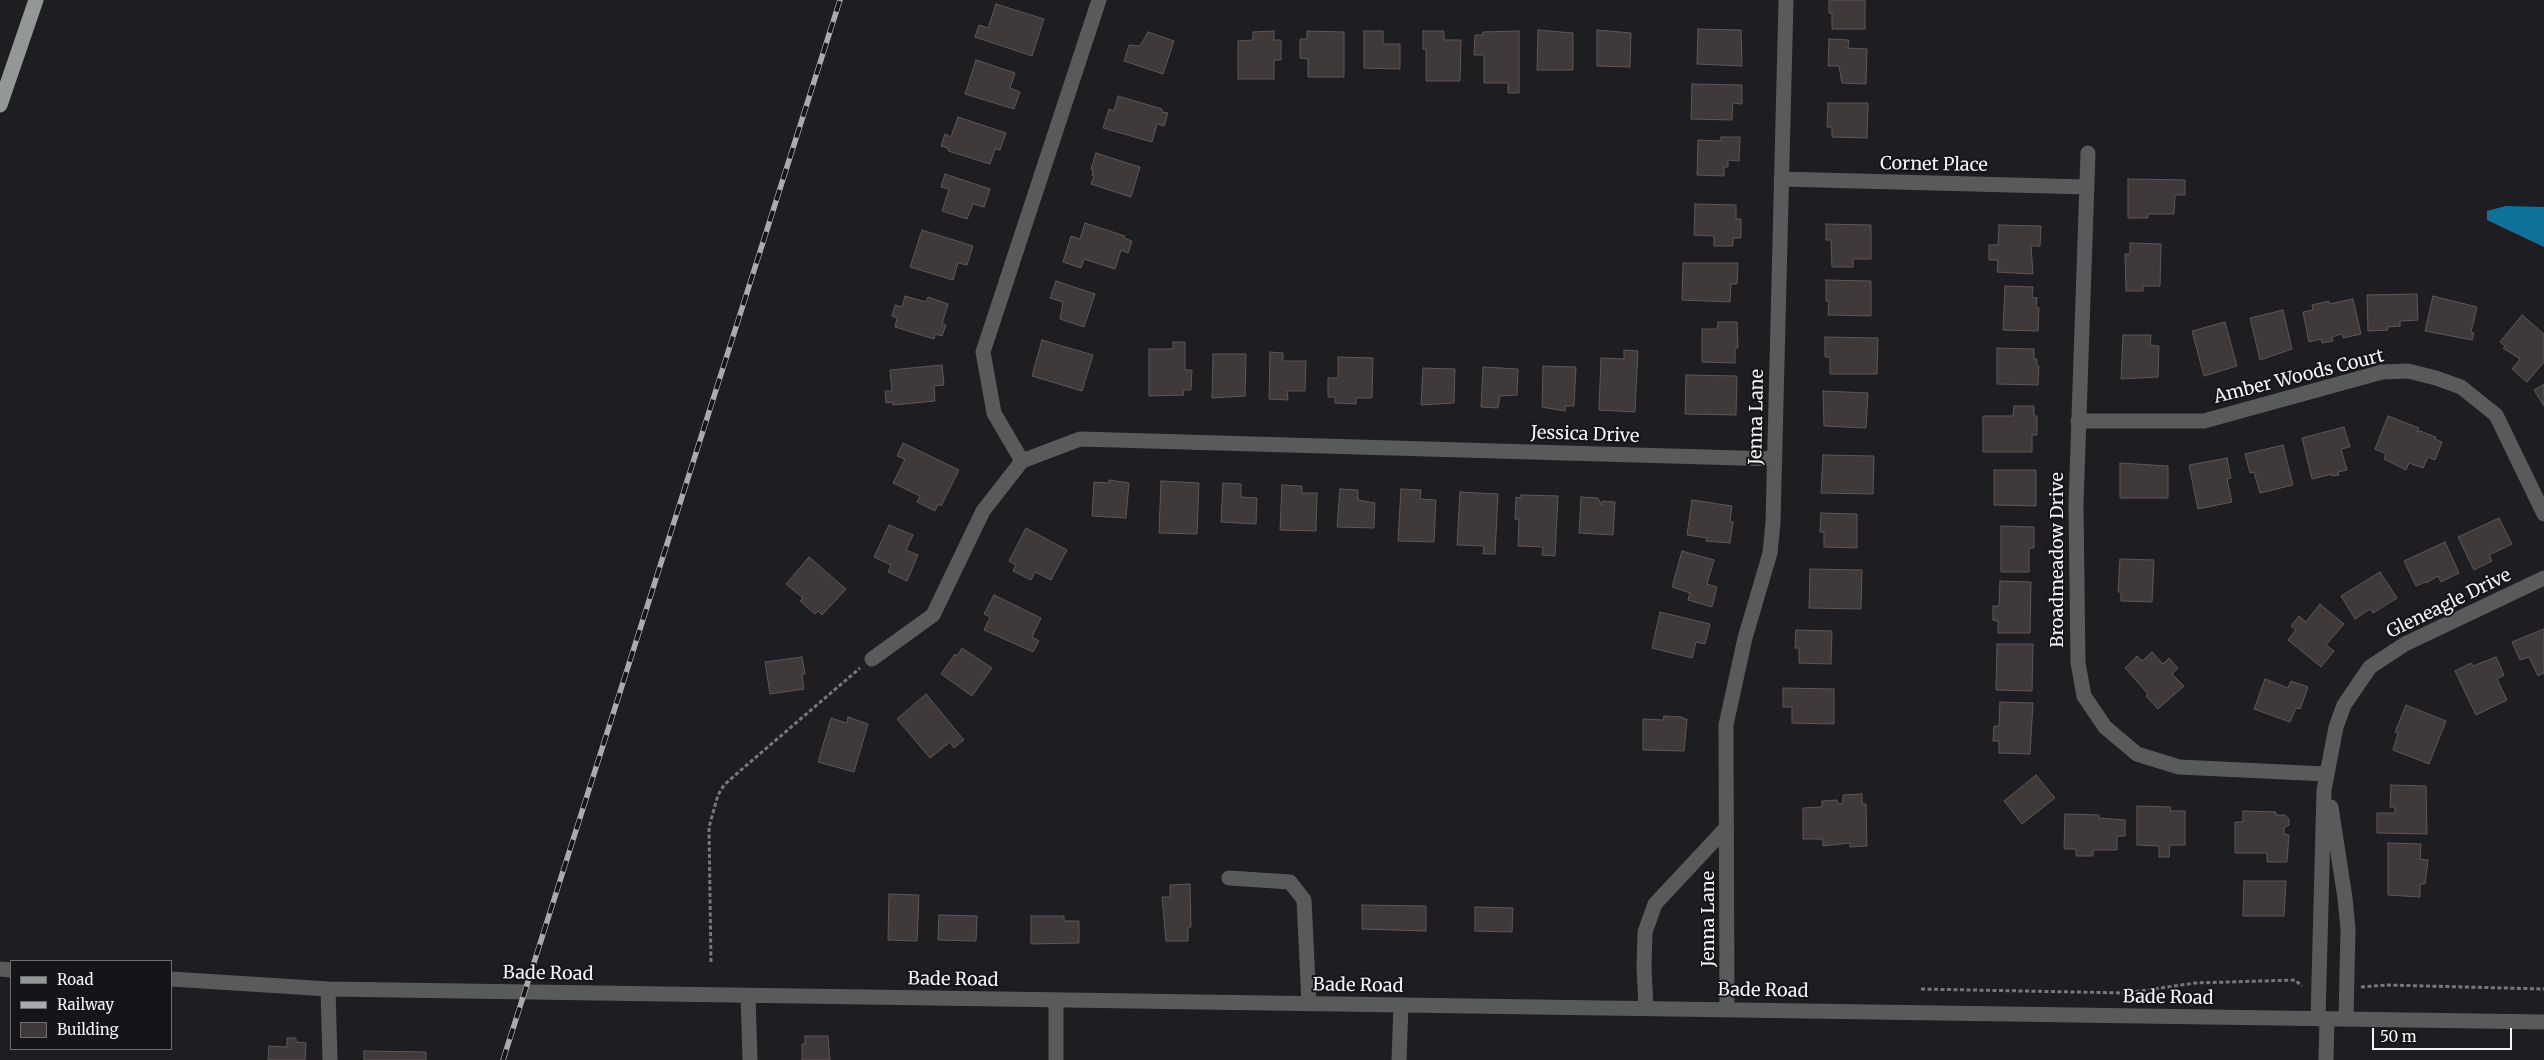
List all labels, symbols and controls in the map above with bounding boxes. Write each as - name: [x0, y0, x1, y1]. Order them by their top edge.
- street label: Cornet Place: [1880, 153, 1988, 177]
- street label: Amber Woods Court: [2212, 345, 2386, 409]
- street label: Jenna Lane: [1745, 369, 1769, 465]
- street label: Jessica Drive: [1530, 422, 1640, 448]
- street label: Broadmeadow Drive: [2047, 472, 2069, 648]
- street label: Gleneagle Drive: [2383, 565, 2515, 643]
- street label: Jenna Lane: [1698, 871, 1720, 967]
- legend: [10, 960, 172, 1050]
- street label: Bade Road: [503, 962, 593, 986]
- street label: Bade Road: [908, 968, 998, 992]
- text: Road: [57, 970, 93, 989]
- street label: Bade Road: [1313, 974, 1403, 998]
- street label: Bade Road: [1718, 979, 1808, 1003]
- street label: Bade Road: [2123, 986, 2213, 1010]
- text: Railway: [57, 995, 114, 1014]
- scale bar: [2374, 1018, 2514, 1050]
- text: Building: [57, 1020, 119, 1039]
- text: 50 m: [2380, 1027, 2417, 1046]

